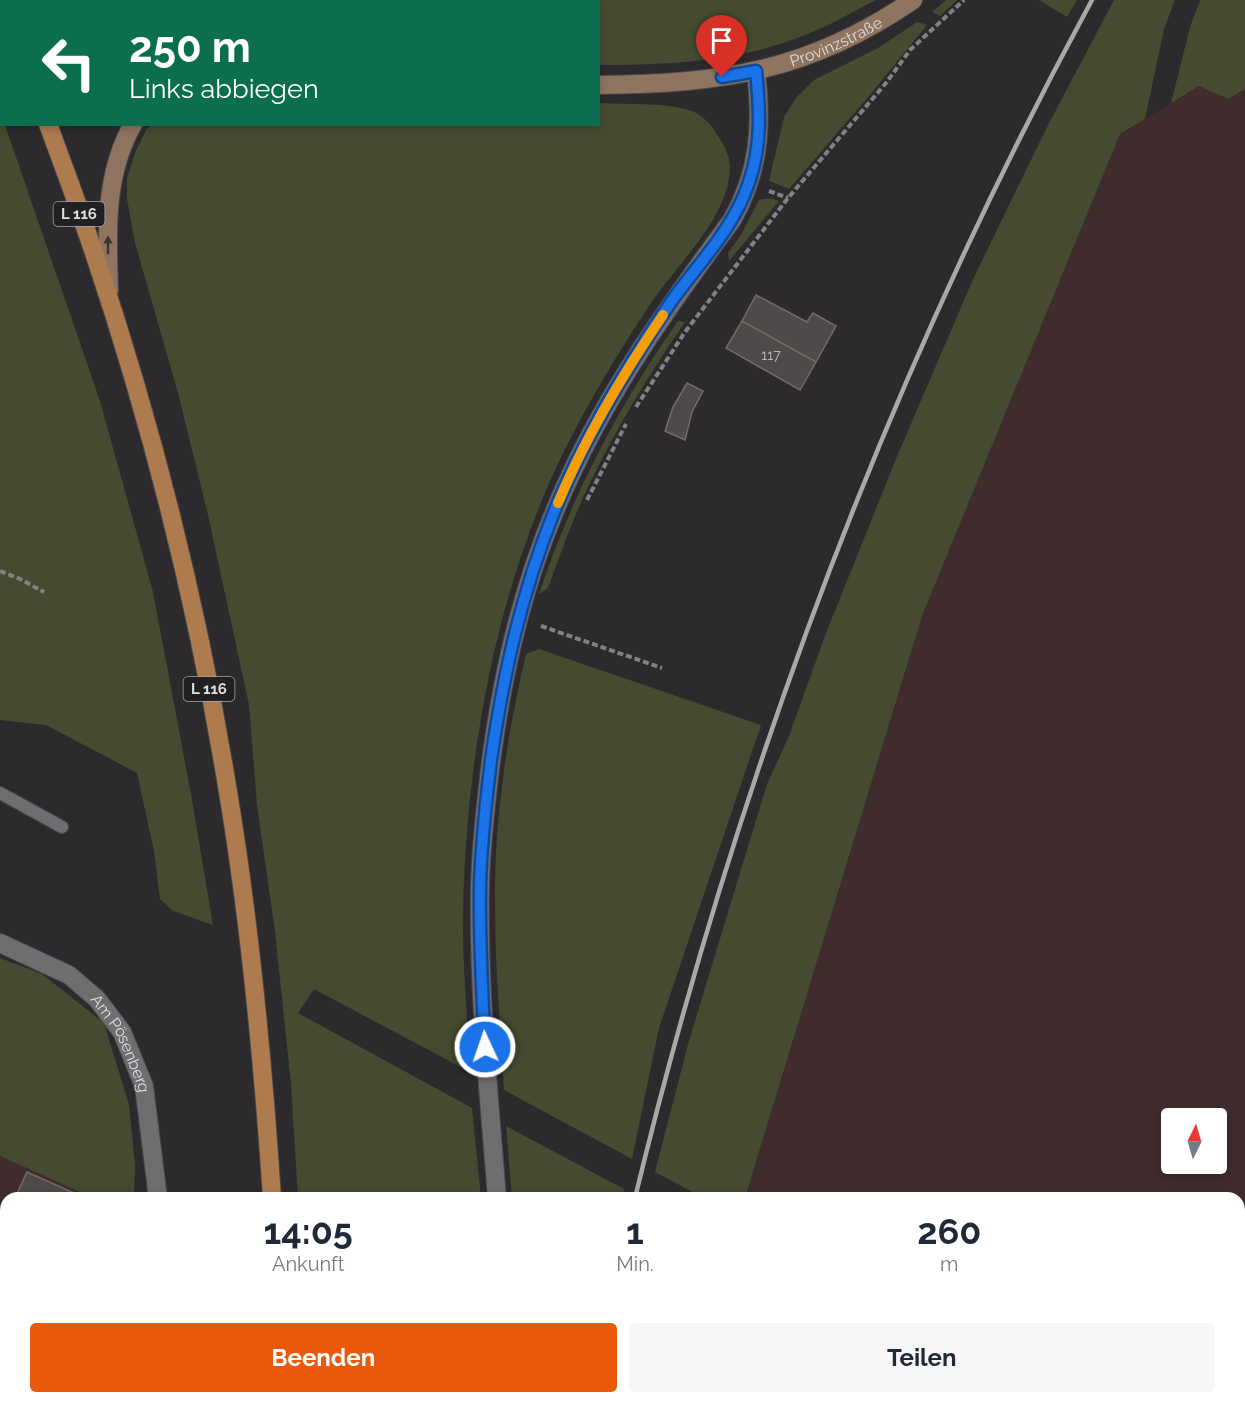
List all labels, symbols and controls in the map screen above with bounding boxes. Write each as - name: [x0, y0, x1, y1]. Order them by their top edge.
- street label: Provinzstraße: [787, 12, 885, 70]
- pin: [696, 15, 747, 77]
- text: 250 m: [129, 23, 251, 72]
- icon: left: [30, 24, 108, 102]
- icon: arrive: [705, 24, 738, 57]
- text: Links abbiegen: [129, 73, 319, 104]
- road number: L 116: [54, 202, 104, 226]
- one-way arrow: [103, 235, 113, 254]
- house number: 117: [761, 347, 781, 363]
- road number: L 116: [184, 677, 234, 701]
- street label: Am Pösenberg: [87, 990, 154, 1093]
- position arrow: [453, 1015, 517, 1079]
- north arrow: [1161, 1108, 1227, 1174]
- map controls: [1161, 1108, 1227, 1174]
- text: 14:05: [264, 1210, 353, 1252]
- text: 1: [626, 1210, 644, 1252]
- text: 260: [917, 1210, 981, 1252]
- text: Ankunft: [272, 1252, 344, 1276]
- text: Min.: [616, 1252, 654, 1276]
- text: m: [940, 1252, 959, 1276]
- button: Beenden: [30, 1323, 617, 1392]
- button: Teilen: [629, 1323, 1215, 1392]

